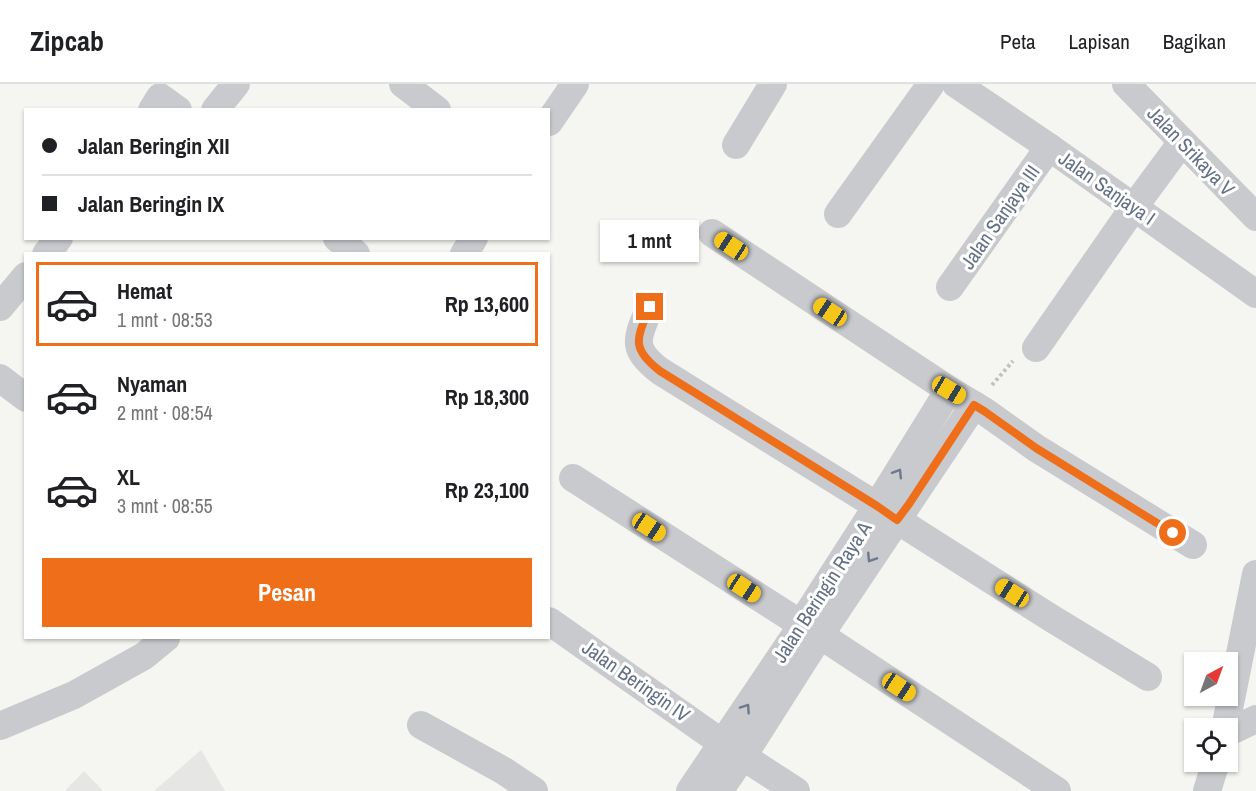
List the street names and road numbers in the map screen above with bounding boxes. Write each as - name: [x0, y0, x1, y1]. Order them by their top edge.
- street label: Jalan Srikaya V: [1142, 100, 1241, 201]
- street label: Jalan Sanjaya I: [1054, 144, 1161, 231]
- street label: Jalan Sanjaya III: [954, 159, 1045, 274]
- street label: Jalan Beringin Raya A: [766, 516, 877, 668]
- street label: Jalan Beringin IV: [577, 633, 696, 728]

